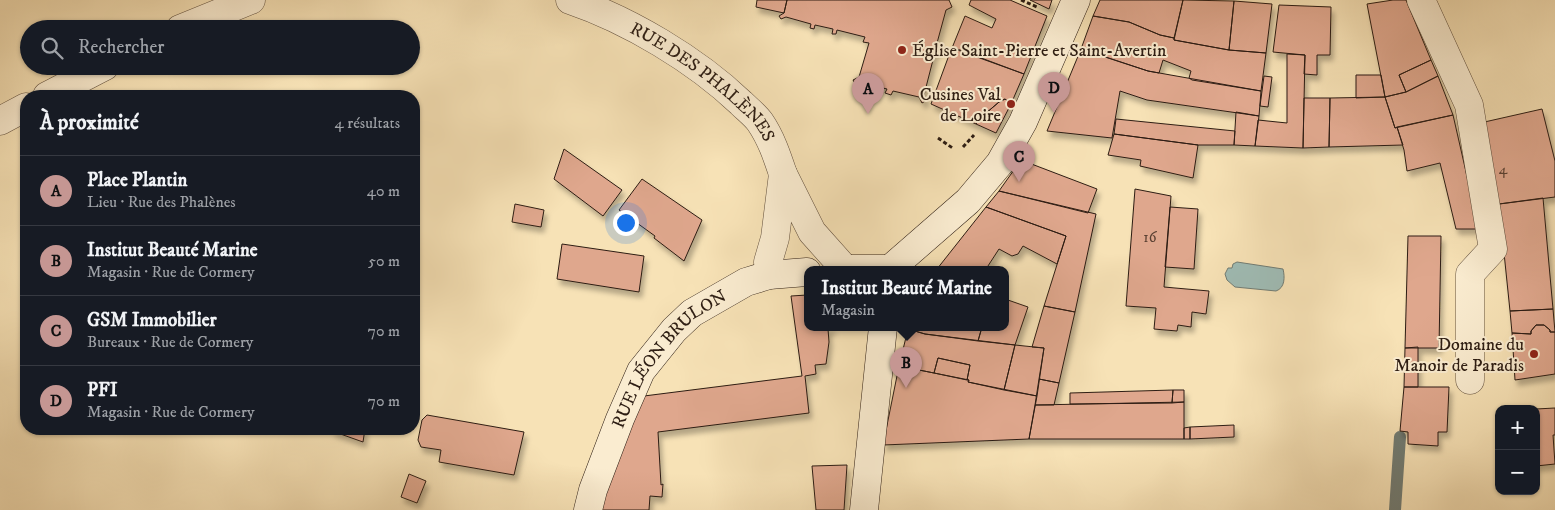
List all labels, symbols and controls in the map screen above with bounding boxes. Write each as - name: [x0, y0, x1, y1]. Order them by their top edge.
- street label: RUE DES PHALÈNES: [626, 18, 779, 145]
- search box: [20, 20, 420, 75]
- icon: search: [38, 34, 66, 62]
- text: Rechercher: [78, 36, 164, 59]
- place label: Église Saint-Pierre et Saint-Avertin: [912, 40, 1167, 62]
- marker: Église Saint-Pierre et Saint-Avertin: [896, 44, 908, 56]
- pin: D: [1038, 72, 1070, 113]
- pin: A: [852, 73, 884, 114]
- place label: Cusines Val de Loire: [920, 84, 1002, 127]
- marker: Cusines Val de Loire: [1005, 98, 1017, 110]
- text: À proximité: [40, 110, 139, 136]
- text: 4 résultats: [335, 113, 400, 133]
- pin: C: [1003, 141, 1035, 182]
- house number: 4: [1499, 160, 1508, 179]
- text: Place Plantin: [87, 169, 187, 192]
- text: A: [51, 181, 61, 201]
- text: 40 m: [367, 181, 400, 201]
- text: Lieu · Rue des Phalènes: [87, 192, 236, 212]
- your location: [613, 210, 639, 236]
- house number: 16: [1143, 228, 1158, 247]
- text: Institut Beauté Marine: [87, 239, 258, 262]
- text: B: [51, 251, 61, 271]
- text: 50 m: [368, 251, 400, 271]
- text: Magasin · Rue de Cormery: [87, 262, 254, 282]
- popup: [804, 266, 1009, 331]
- text: Institut Beauté Marine: [821, 277, 992, 300]
- street label: RUE LÉON BRULON: [608, 285, 731, 431]
- text: Magasin: [821, 300, 875, 320]
- text: GSM Immobilier: [87, 309, 217, 332]
- text: C: [51, 321, 61, 341]
- text: 70 m: [368, 321, 400, 341]
- text: Bureaux · Rue de Cormery: [87, 332, 253, 352]
- place label: Domaine du Manoir de Paradis: [1394, 334, 1524, 377]
- pin: B: [890, 347, 922, 388]
- marker: Domaine du Manoir de Paradis: [1528, 348, 1540, 360]
- text: PFI: [87, 379, 118, 402]
- text: D: [50, 391, 62, 411]
- text: 70 m: [368, 391, 400, 411]
- text: Magasin · Rue de Cormery: [87, 402, 254, 422]
- map controls: [1495, 405, 1540, 495]
- button: +: [1495, 405, 1540, 450]
- button: −: [1495, 450, 1540, 495]

